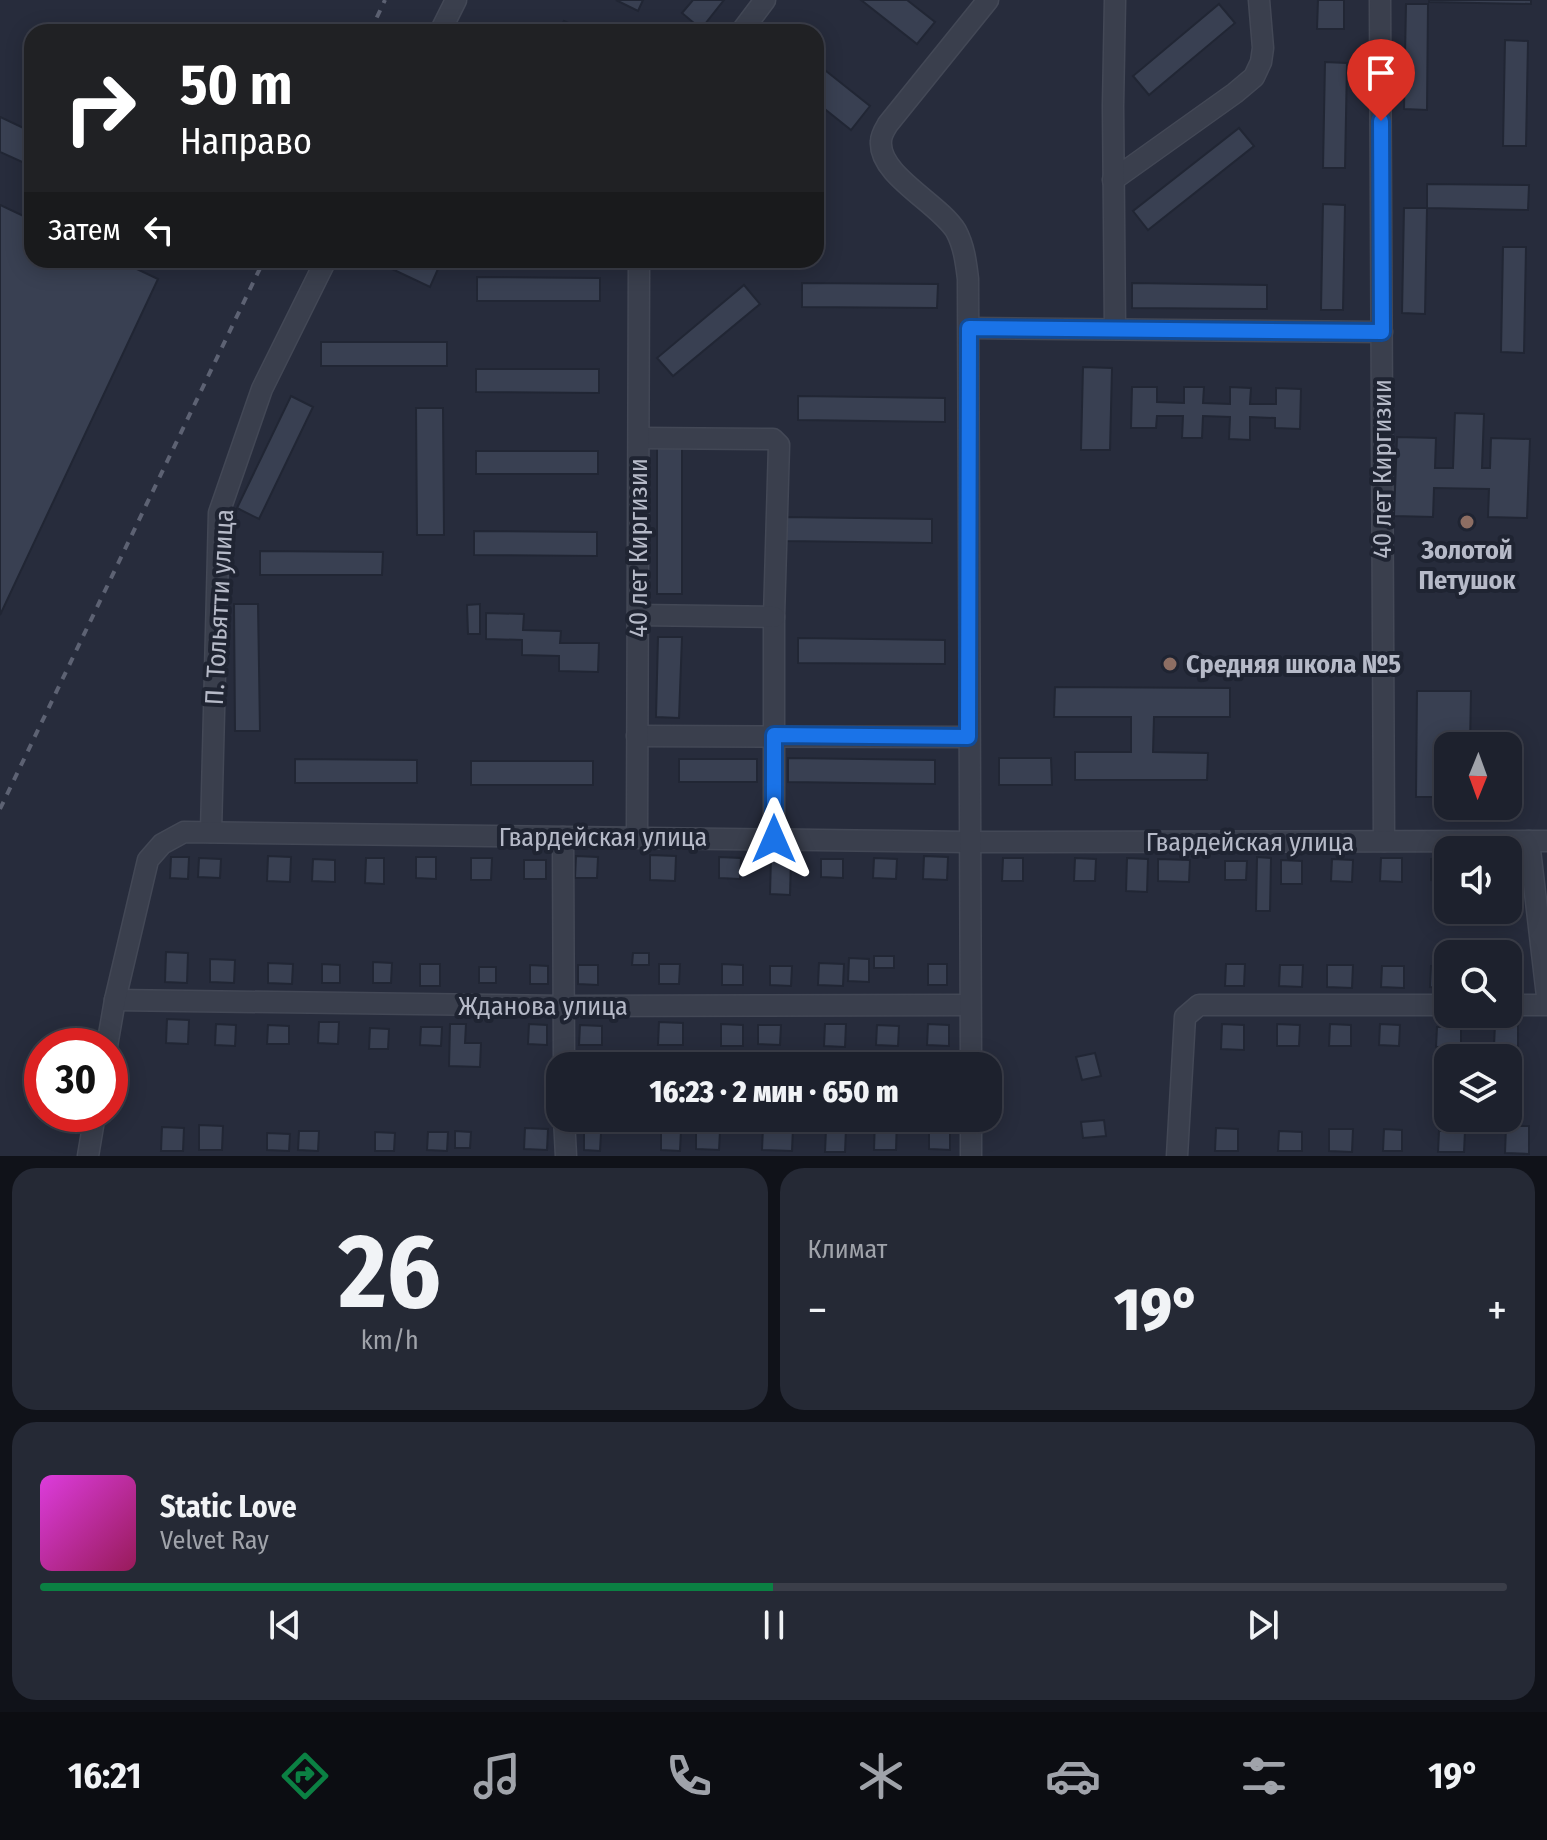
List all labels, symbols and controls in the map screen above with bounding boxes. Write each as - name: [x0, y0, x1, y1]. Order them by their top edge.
- pin: [1347, 39, 1415, 121]
- icon: arrive: [1359, 51, 1403, 95]
- text: 50 m: [180, 52, 292, 119]
- icon: right: [48, 56, 152, 160]
- text: Направо: [180, 120, 312, 164]
- icon: left: [137, 208, 181, 252]
- text: Затем: [48, 212, 121, 248]
- street label: 40 лет Киргизии: [1367, 379, 1398, 559]
- street label: 40 лет Киргизии: [623, 458, 654, 638]
- street label: П. Тольятти улица: [199, 508, 240, 706]
- marker: Золотой Петушок: [1458, 513, 1476, 531]
- place label: Золотой Петушок: [1418, 535, 1516, 596]
- place label: Средняя школа №5: [1186, 649, 1401, 680]
- marker: Средняя школа №5: [1161, 655, 1179, 673]
- north arrow: [1434, 732, 1522, 820]
- map controls: [1434, 732, 1522, 1132]
- position arrow: [732, 797, 816, 881]
- street label: Гвардейская улица: [499, 822, 707, 853]
- street label: Гвардейская улица: [1146, 827, 1354, 858]
- button: sound: [1434, 836, 1522, 924]
- button: search: [1434, 940, 1522, 1028]
- street label: Жданова улица: [458, 991, 628, 1022]
- speed limit sign: 30: [24, 1028, 128, 1132]
- button: layers: [1434, 1044, 1522, 1132]
- text: 16:23 · 2 мин · 650 m: [650, 1074, 898, 1110]
- text: 26: [338, 1210, 441, 1335]
- text: Климат: [808, 1234, 887, 1265]
- text: 19°: [1114, 1274, 1200, 1346]
- text: −: [808, 1284, 827, 1337]
- text: +: [1487, 1284, 1507, 1337]
- text: km/h: [361, 1325, 419, 1356]
- text: Static Love: [160, 1489, 297, 1525]
- text: Velvet Ray: [160, 1525, 269, 1556]
- icon: previous: [263, 1603, 307, 1647]
- icon: pause: [752, 1603, 796, 1647]
- icon: next: [1241, 1603, 1285, 1647]
- icon: directions: [277, 1748, 333, 1804]
- icon: music: [469, 1748, 525, 1804]
- icon: phone: [661, 1748, 717, 1804]
- icon: climate: [853, 1748, 909, 1804]
- icon: car: [1045, 1748, 1101, 1804]
- icon: filters: [1236, 1748, 1292, 1804]
- text: 16:21: [68, 1754, 142, 1798]
- text: 19°: [1428, 1754, 1479, 1798]

